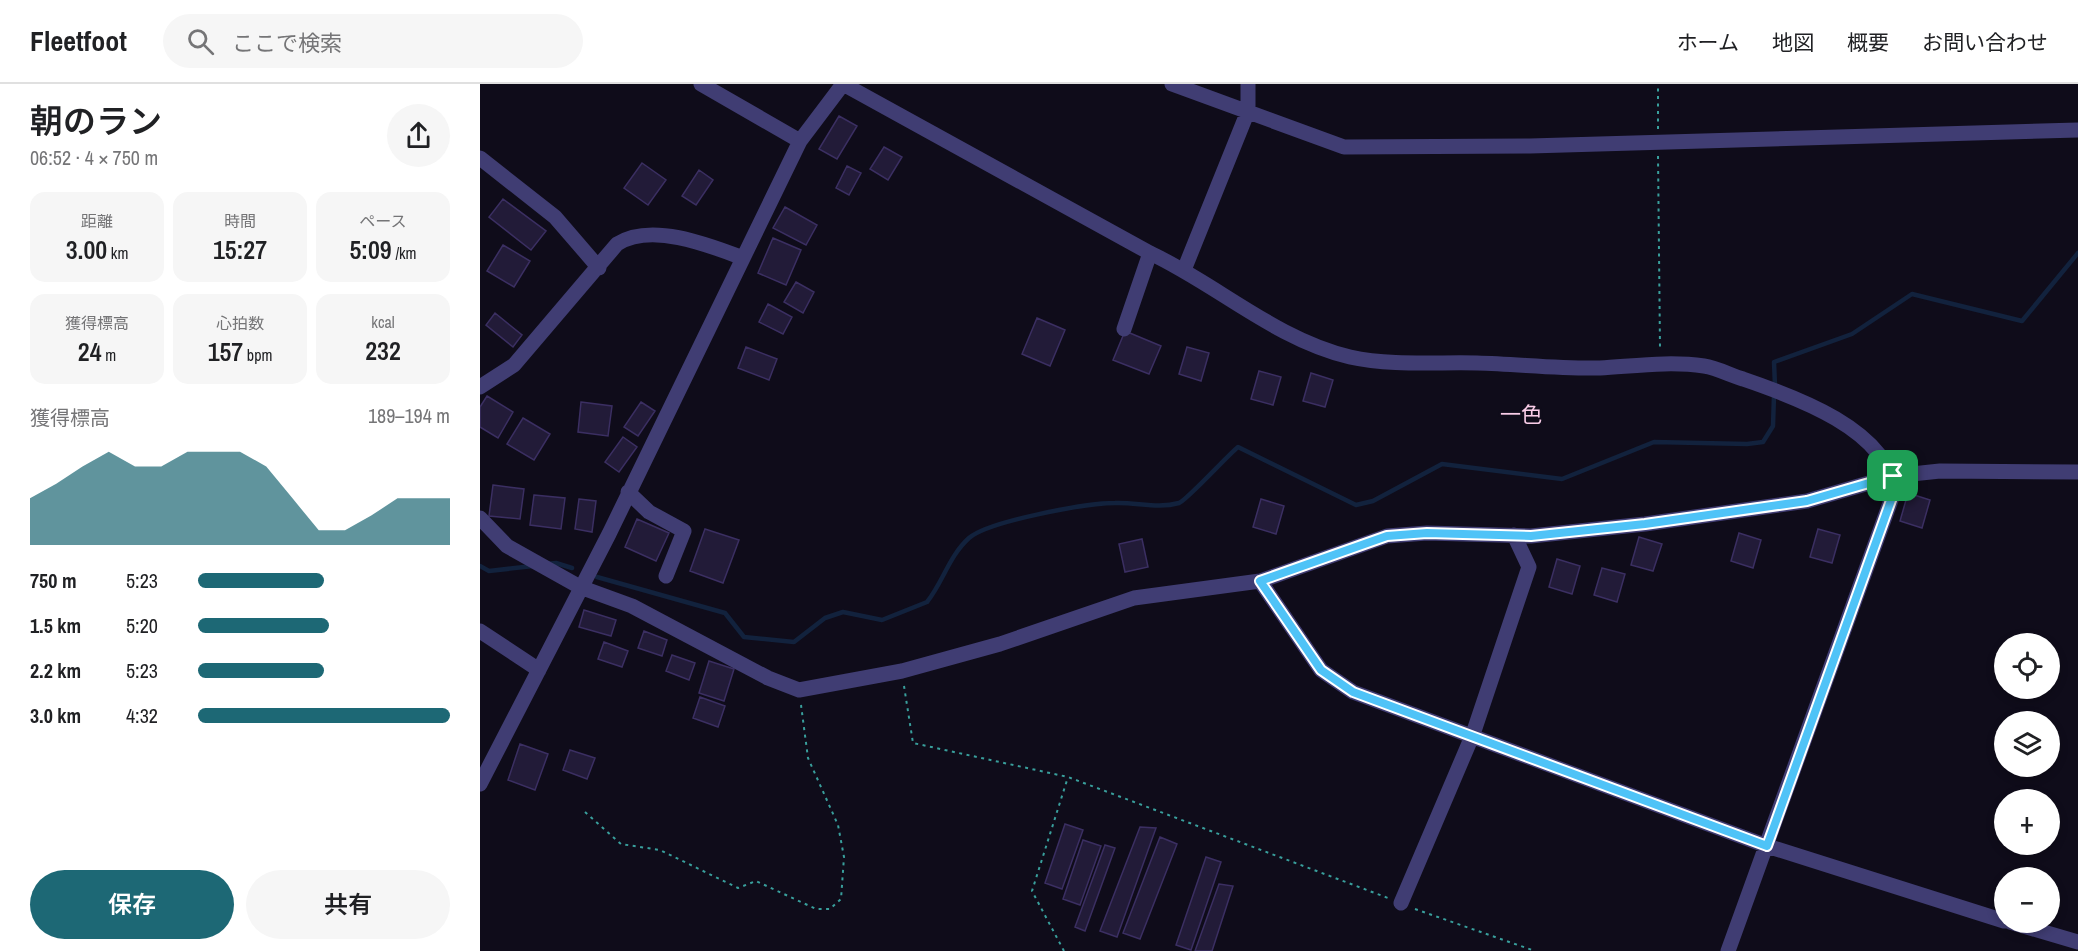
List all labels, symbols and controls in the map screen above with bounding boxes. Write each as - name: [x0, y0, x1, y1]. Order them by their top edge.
- search box: [163, 14, 583, 68]
- text: Fleetfoot: [30, 22, 127, 60]
- icon: search: [184, 25, 217, 58]
- text: ここで検索: [232, 28, 342, 58]
- text: ホーム: [1677, 28, 1739, 57]
- text: 地図: [1772, 28, 1814, 57]
- text: 概要: [1847, 28, 1889, 57]
- text: お問い合わせ: [1922, 28, 2048, 57]
- text: 朝のラン: [30, 99, 162, 143]
- button: share: [387, 104, 450, 167]
- text: 06:52 · 4 × 750 m: [30, 144, 158, 171]
- text: 距離: [81, 210, 113, 232]
- text: 時間: [224, 210, 256, 232]
- text: ペース: [359, 210, 407, 232]
- text: 3.00: [66, 232, 107, 267]
- text: 15:27: [213, 232, 267, 267]
- text: 5:09: [349, 232, 392, 267]
- text: km: [107, 242, 128, 264]
- text: /km: [392, 242, 417, 264]
- text: kcal: [371, 311, 395, 333]
- text: 獲得標高: [65, 312, 129, 334]
- text: 心拍数: [216, 312, 264, 334]
- text: 232: [365, 333, 401, 368]
- text: 24: [78, 334, 102, 369]
- text: 157: [208, 334, 243, 369]
- text: m: [102, 344, 116, 366]
- text: bpm: [243, 344, 272, 366]
- district label: 一色: [1500, 400, 1542, 429]
- text: 189–194 m: [368, 402, 450, 429]
- text: 獲得標高: [30, 404, 110, 431]
- pin: [1867, 450, 1918, 501]
- icon: arrive: [1876, 459, 1909, 492]
- text: 750 m: [30, 567, 77, 594]
- text: 5:23: [126, 567, 158, 594]
- text: 1.5 km: [30, 612, 81, 639]
- text: 5:20: [126, 612, 158, 639]
- map controls: [1994, 633, 2060, 933]
- button: locate: [1994, 633, 2060, 699]
- text: 2.2 km: [30, 657, 81, 684]
- text: 5:23: [126, 657, 158, 684]
- text: 3.0 km: [30, 702, 81, 729]
- text: 4:32: [126, 702, 158, 729]
- button: layers: [1994, 711, 2060, 777]
- button: +: [1994, 789, 2060, 855]
- button: −: [1994, 867, 2060, 933]
- button: 保存: [30, 870, 234, 939]
- button: 共有: [246, 870, 450, 939]

